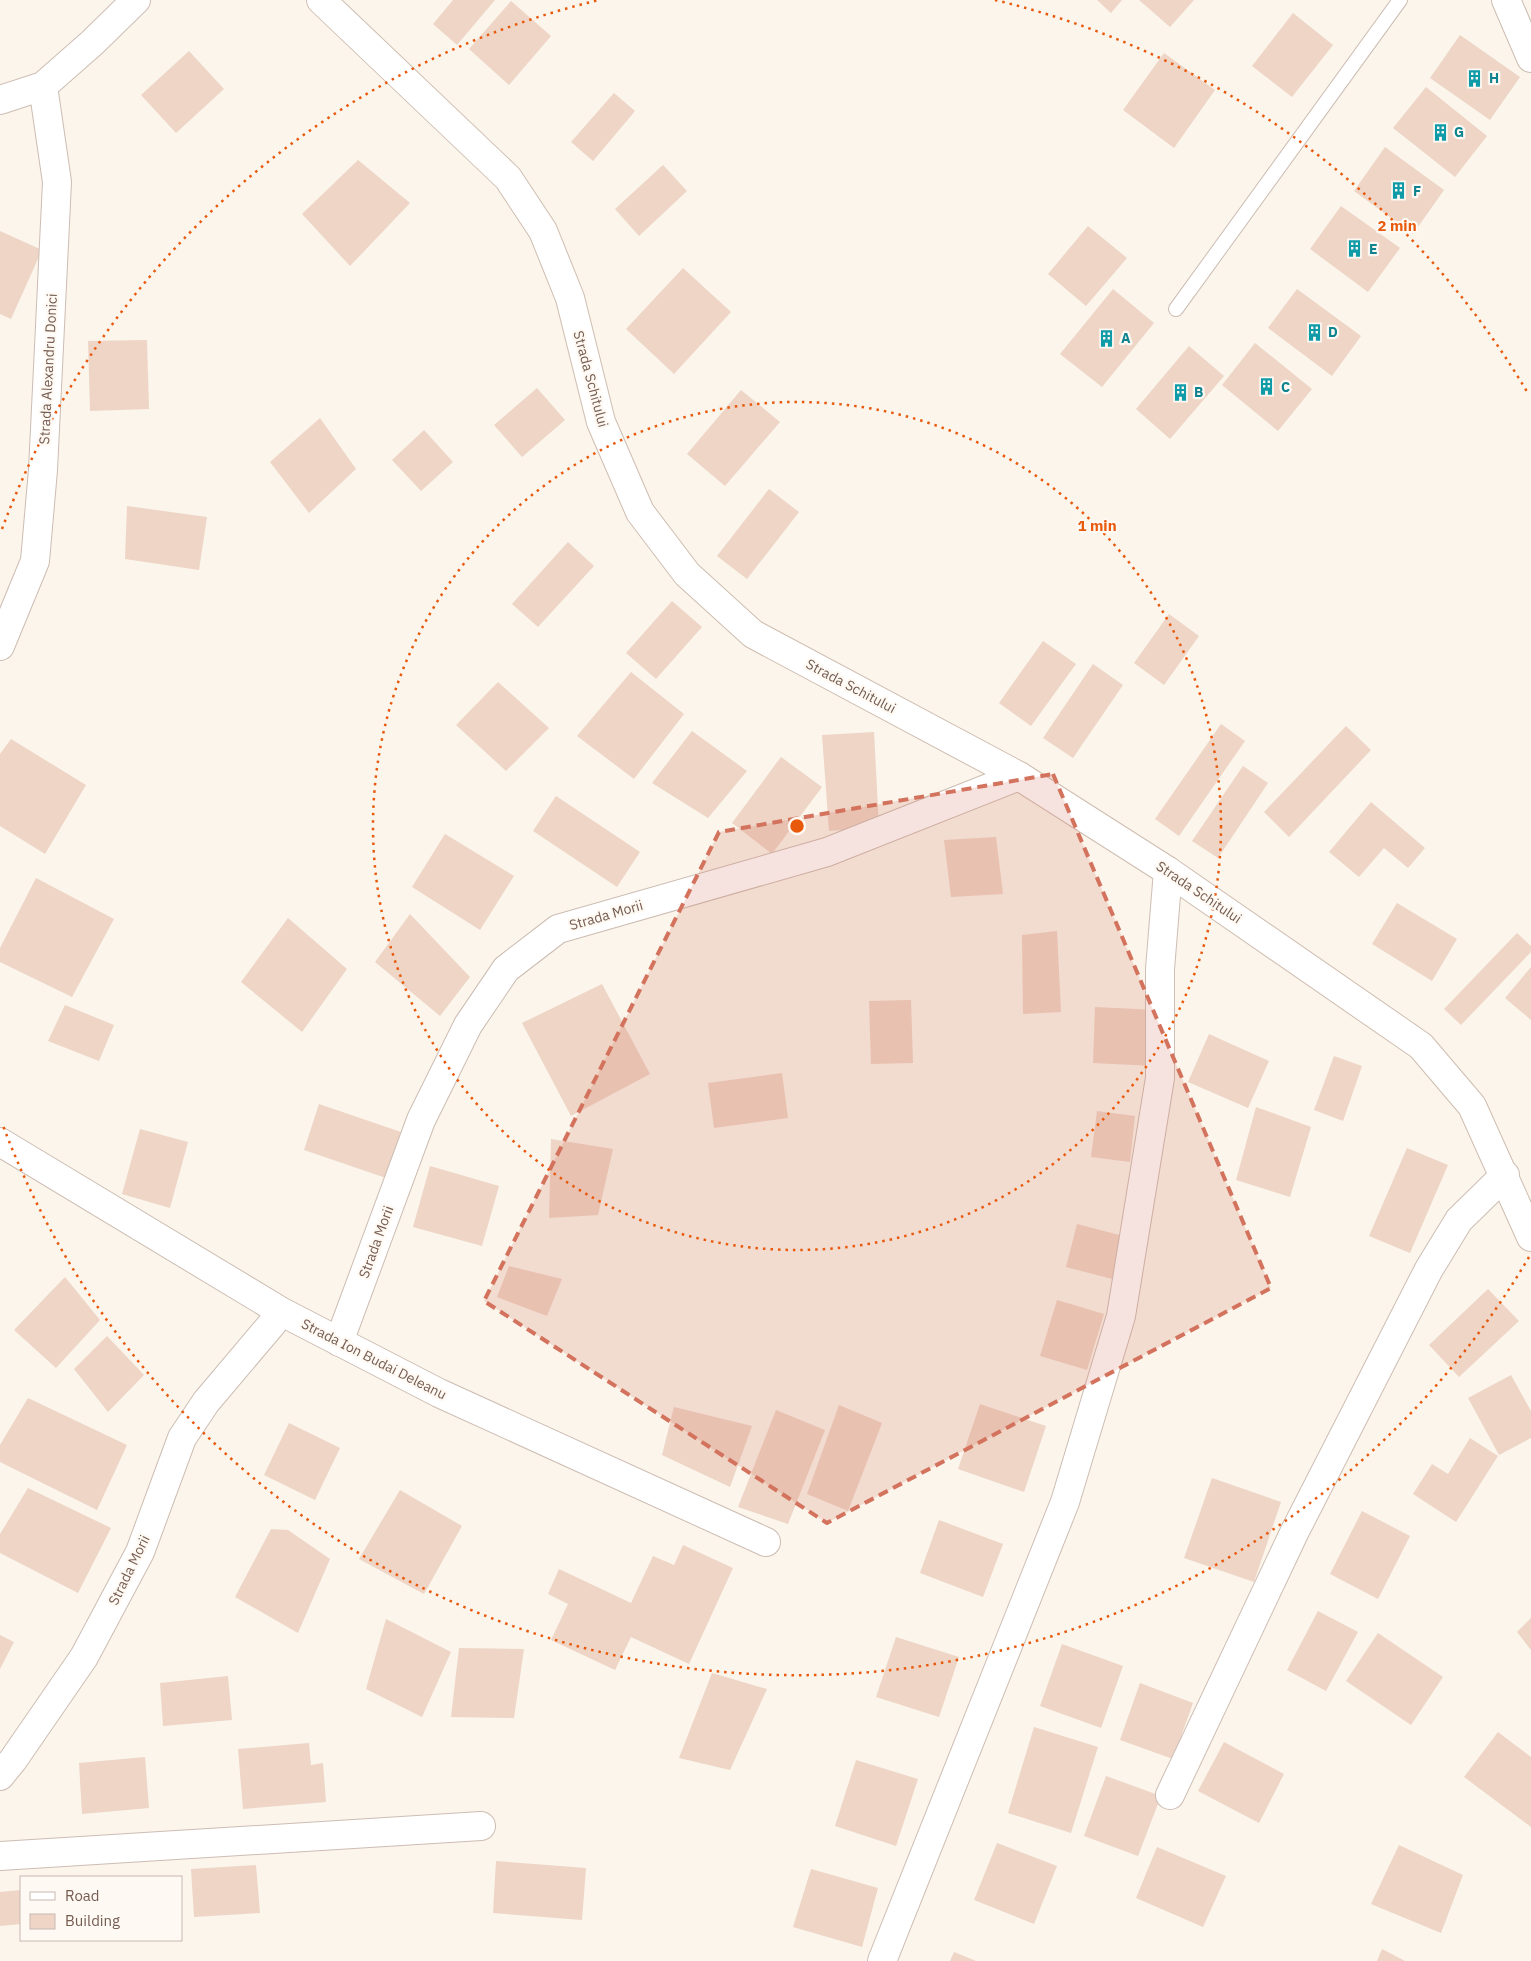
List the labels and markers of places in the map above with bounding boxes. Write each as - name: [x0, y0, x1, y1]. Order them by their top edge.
- building icon: H: [1465, 68, 1485, 88]
- place label: H: [1489, 69, 1499, 87]
- building icon: G: [1430, 122, 1450, 142]
- place label: G: [1454, 123, 1464, 141]
- building icon: F: [1389, 181, 1409, 201]
- place label: F: [1413, 182, 1421, 200]
- building icon: E: [1345, 239, 1365, 259]
- place label: E: [1369, 240, 1378, 258]
- building icon: D: [1304, 322, 1324, 342]
- place label: D: [1328, 323, 1338, 341]
- building icon: A: [1097, 328, 1117, 348]
- place label: A: [1121, 329, 1131, 347]
- building icon: C: [1257, 377, 1277, 397]
- place label: C: [1281, 378, 1290, 396]
- building icon: B: [1170, 382, 1190, 402]
- place label: B: [1194, 383, 1203, 401]
- centre of rings: [788, 817, 806, 835]

